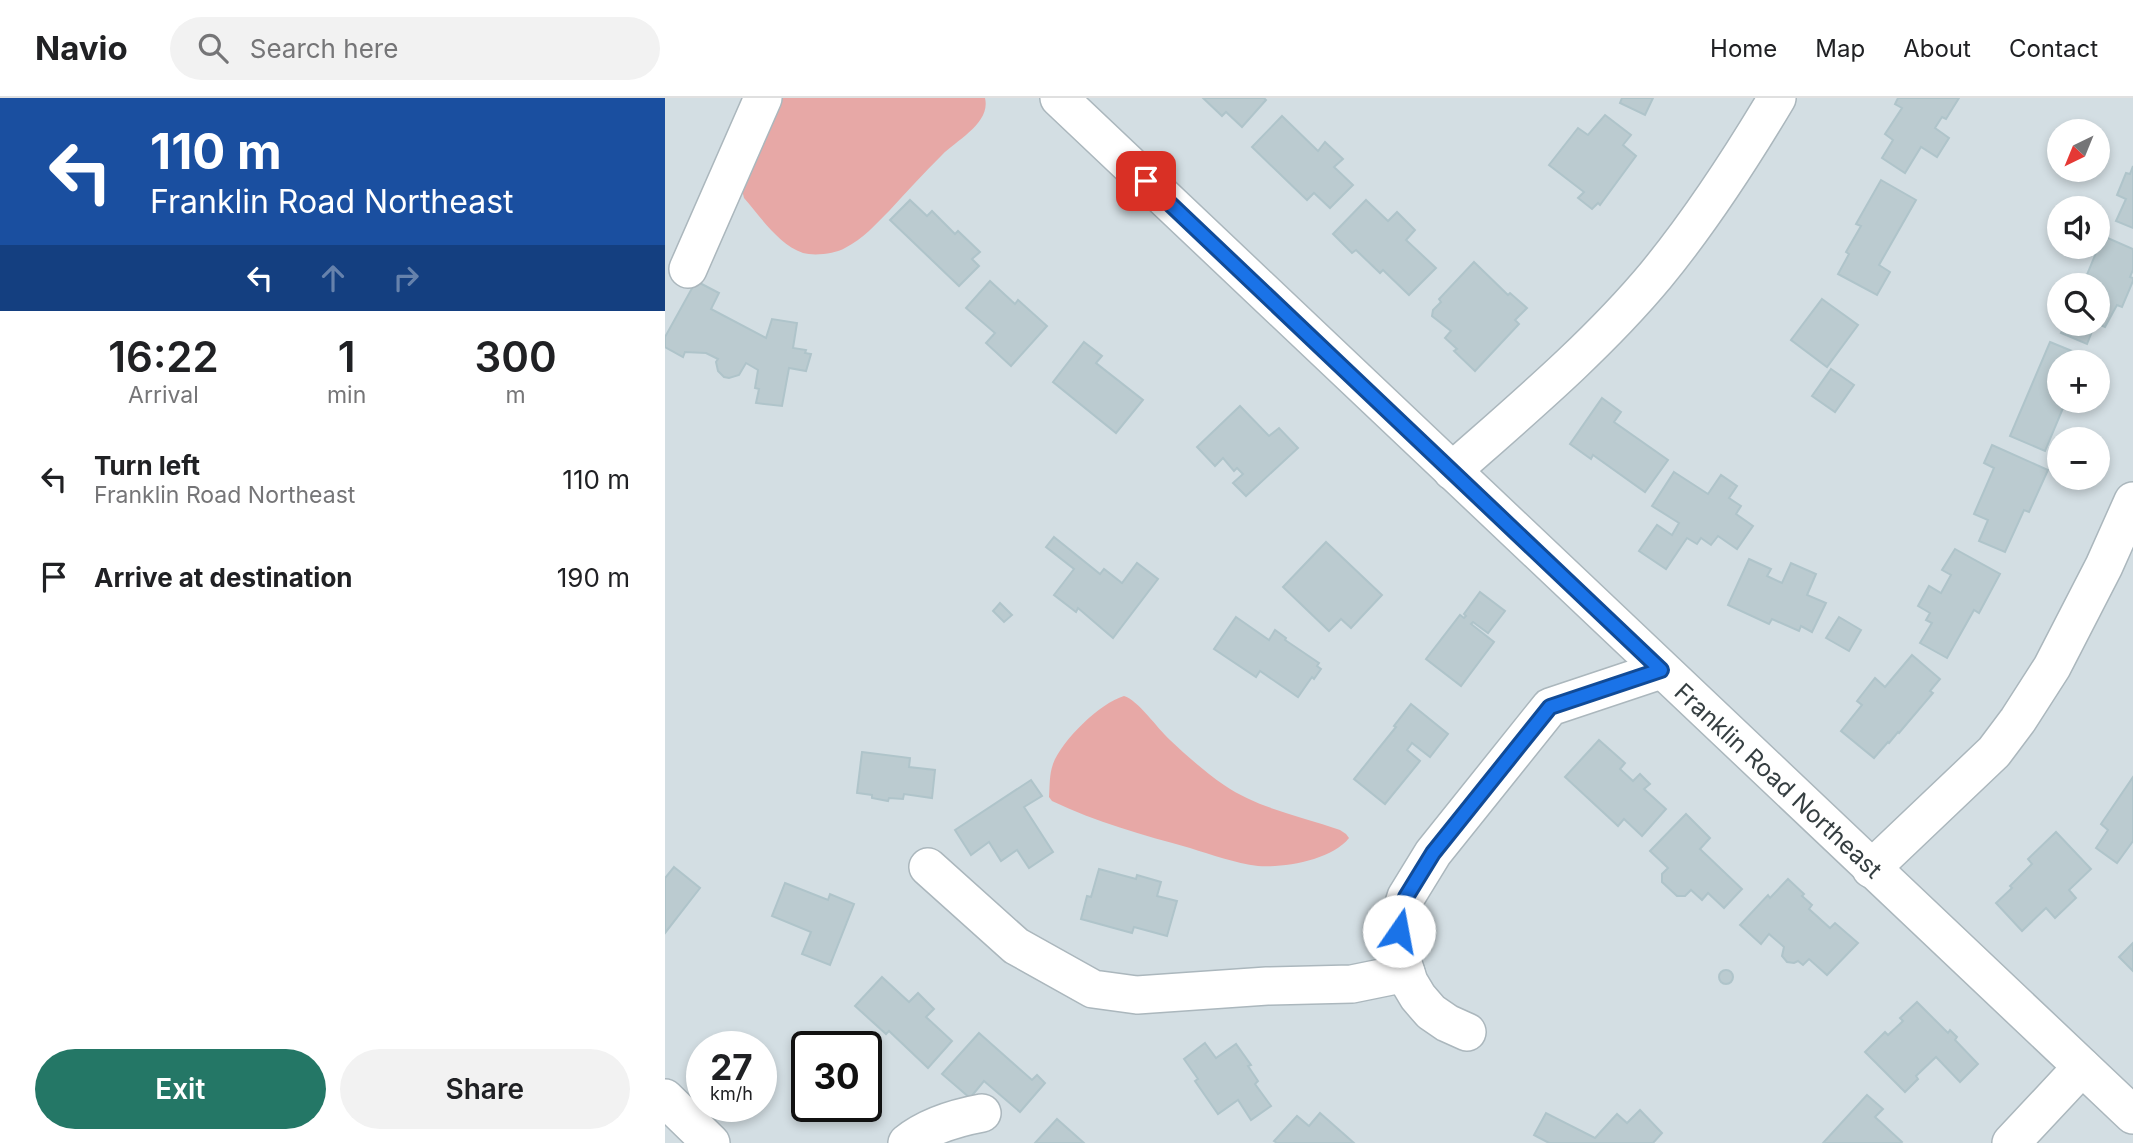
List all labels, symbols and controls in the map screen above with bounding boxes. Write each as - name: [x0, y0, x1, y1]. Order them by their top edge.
- search box: [170, 17, 660, 80]
- text: Navio: [35, 28, 128, 68]
- icon: search: [194, 29, 232, 67]
- text: Search here: [250, 33, 398, 64]
- text: Home: [1710, 34, 1777, 63]
- text: Map: [1815, 34, 1865, 63]
- text: About: [1903, 34, 1971, 63]
- text: Contact: [2009, 34, 2098, 63]
- north arrow: [2047, 119, 2111, 182]
- map controls: [2047, 119, 2110, 490]
- text: 110 m: [150, 122, 282, 181]
- icon: left: [35, 126, 126, 217]
- pin: [1116, 151, 1176, 211]
- icon: arrive: [1127, 162, 1165, 200]
- text: Franklin Road Northeast: [150, 182, 514, 221]
- button: sound: [2047, 196, 2110, 259]
- icon: left: [241, 259, 279, 297]
- icon: ahead: [314, 259, 352, 297]
- icon: right: [387, 259, 425, 297]
- button: search: [2047, 273, 2110, 336]
- text: 16:22: [108, 331, 219, 382]
- text: 1: [338, 331, 355, 382]
- text: 300: [475, 331, 557, 382]
- button: +: [2047, 350, 2110, 413]
- text: Arrival: [128, 381, 199, 409]
- text: min: [327, 381, 366, 409]
- text: m: [506, 381, 526, 409]
- button: −: [2047, 427, 2110, 490]
- text: Turn left: [94, 450, 200, 481]
- icon: left: [35, 460, 73, 498]
- text: 110 m: [562, 464, 630, 495]
- text: Franklin Road Northeast: [94, 481, 355, 509]
- icon: arrive: [35, 558, 73, 596]
- text: Arrive at destination: [94, 562, 353, 593]
- text: 190 m: [557, 562, 630, 593]
- street label: Franklin Road Northeast: [1669, 677, 1888, 884]
- position arrow: [1362, 894, 1436, 968]
- speed limit sign: 30: [791, 1031, 882, 1122]
- text: 27: [710, 1046, 753, 1088]
- button: Exit: [35, 1049, 326, 1129]
- button: Share: [340, 1049, 630, 1129]
- text: km/h: [710, 1083, 753, 1104]

